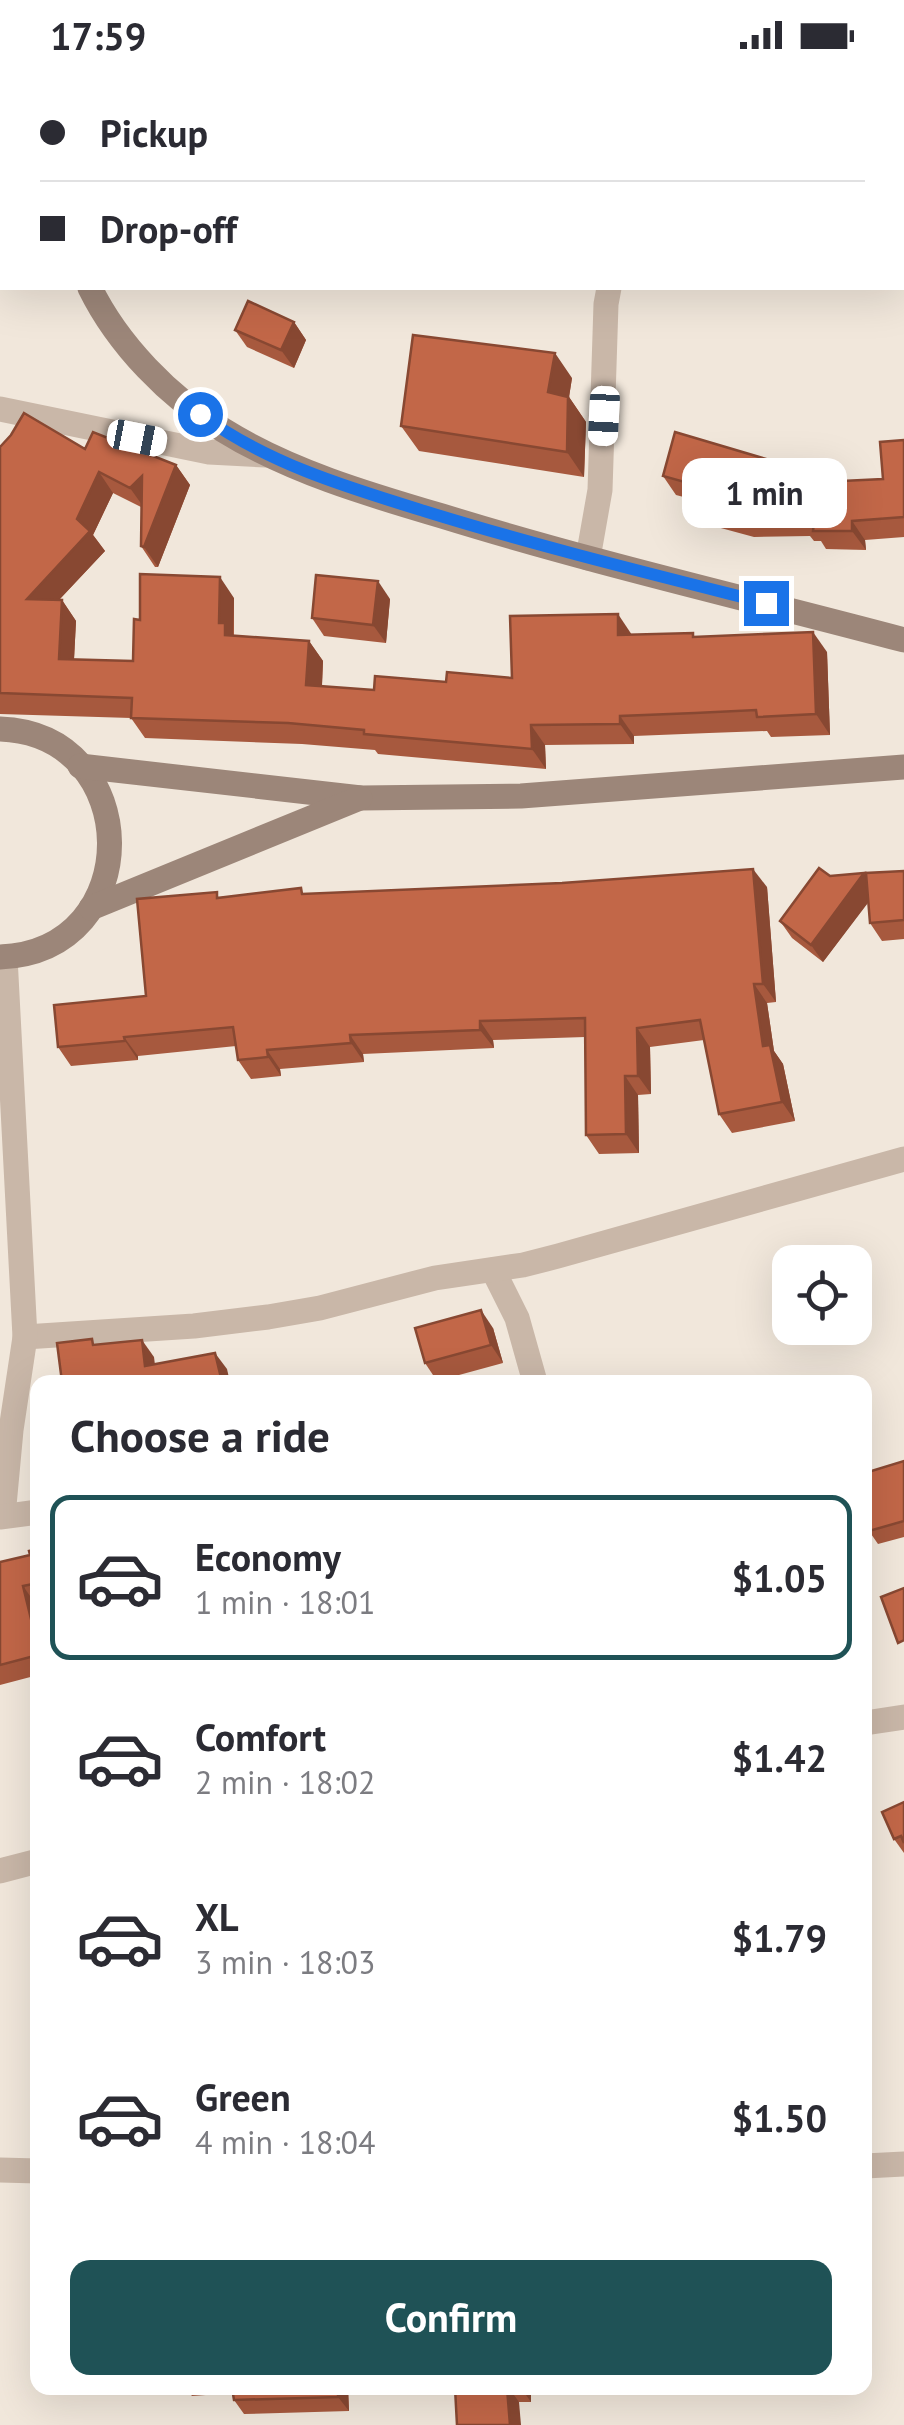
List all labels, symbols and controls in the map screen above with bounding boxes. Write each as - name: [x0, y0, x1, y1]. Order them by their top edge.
- text: 17:59: [50, 11, 146, 60]
- text: Pickup: [100, 108, 208, 157]
- text: Drop-off: [100, 204, 237, 253]
- car: [587, 385, 621, 447]
- route start: [178, 392, 223, 437]
- car: [105, 418, 169, 458]
- callout: 1 min: [684, 458, 848, 528]
- text: 1 min: [725, 472, 804, 514]
- route end: [744, 581, 789, 626]
- map controls: [772, 1245, 872, 1345]
- button: locate: [772, 1245, 872, 1345]
- text: Choose a ride: [70, 1406, 330, 1464]
- text: Economy: [195, 1532, 341, 1581]
- icon: car: [75, 1533, 165, 1623]
- text: $1.05: [731, 1553, 827, 1602]
- text: 1 min · 18:01: [195, 1581, 375, 1623]
- text: Comfort: [195, 1712, 326, 1761]
- icon: car: [75, 1713, 165, 1803]
- text: $1.42: [731, 1733, 827, 1782]
- text: 2 min · 18:02: [195, 1761, 375, 1803]
- text: XL: [195, 1892, 239, 1941]
- icon: car: [75, 1893, 165, 1983]
- text: $1.79: [731, 1913, 827, 1962]
- text: 3 min · 18:03: [195, 1941, 375, 1983]
- text: Green: [195, 2072, 291, 2121]
- icon: car: [75, 2073, 165, 2163]
- text: $1.50: [731, 2093, 827, 2142]
- text: 4 min · 18:04: [195, 2121, 375, 2163]
- button: Confirm: [70, 2260, 832, 2375]

